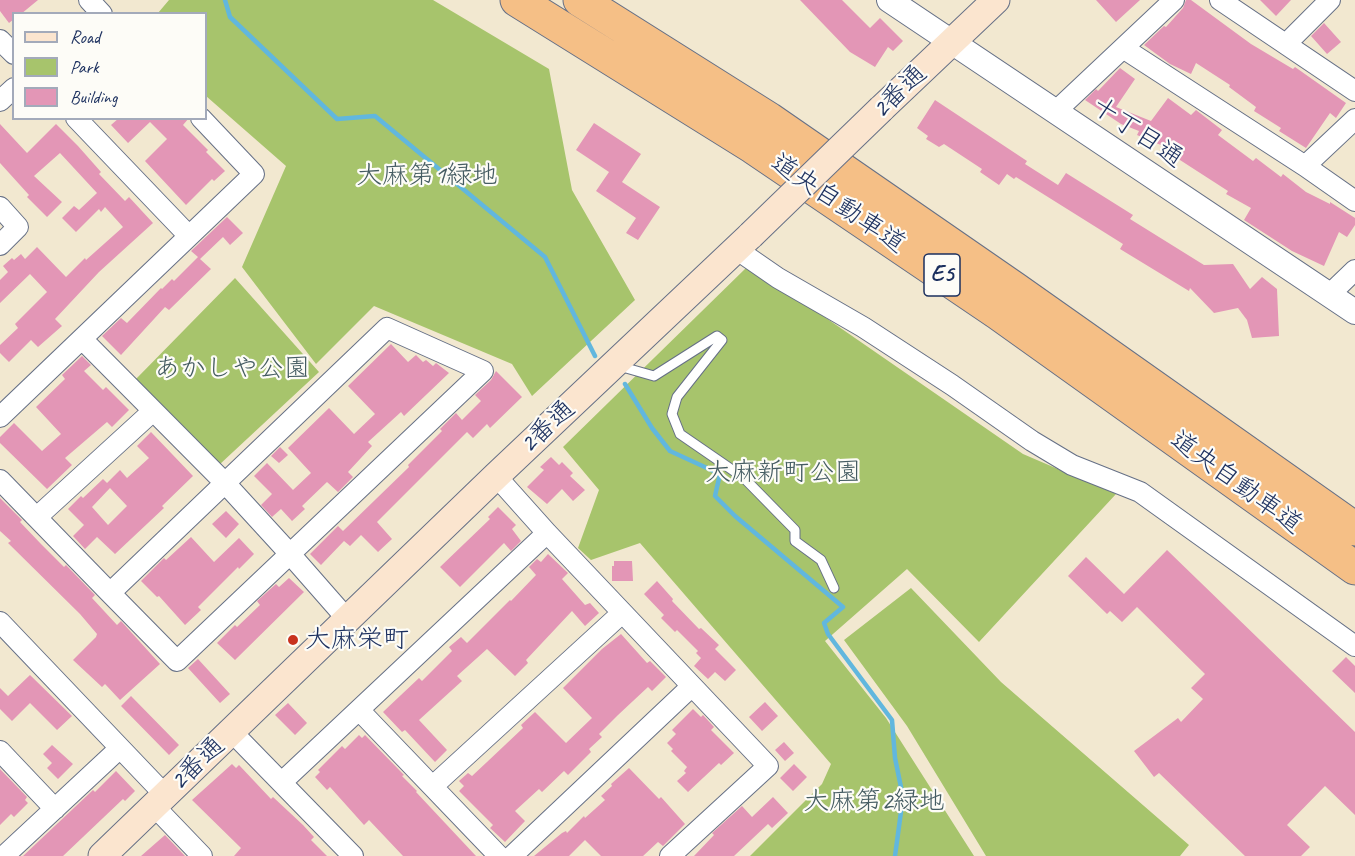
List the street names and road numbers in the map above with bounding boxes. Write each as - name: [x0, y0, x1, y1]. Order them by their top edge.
- street label: 2番通: [866, 59, 934, 125]
- street label: 十丁目通: [1085, 91, 1189, 175]
- street label: 道央自動車道: [765, 147, 911, 261]
- road number: E5: [924, 254, 960, 296]
- street label: 2番通: [514, 394, 582, 460]
- street label: 道央自動車道: [1164, 425, 1308, 541]
- street label: 2番通: [164, 731, 232, 797]

